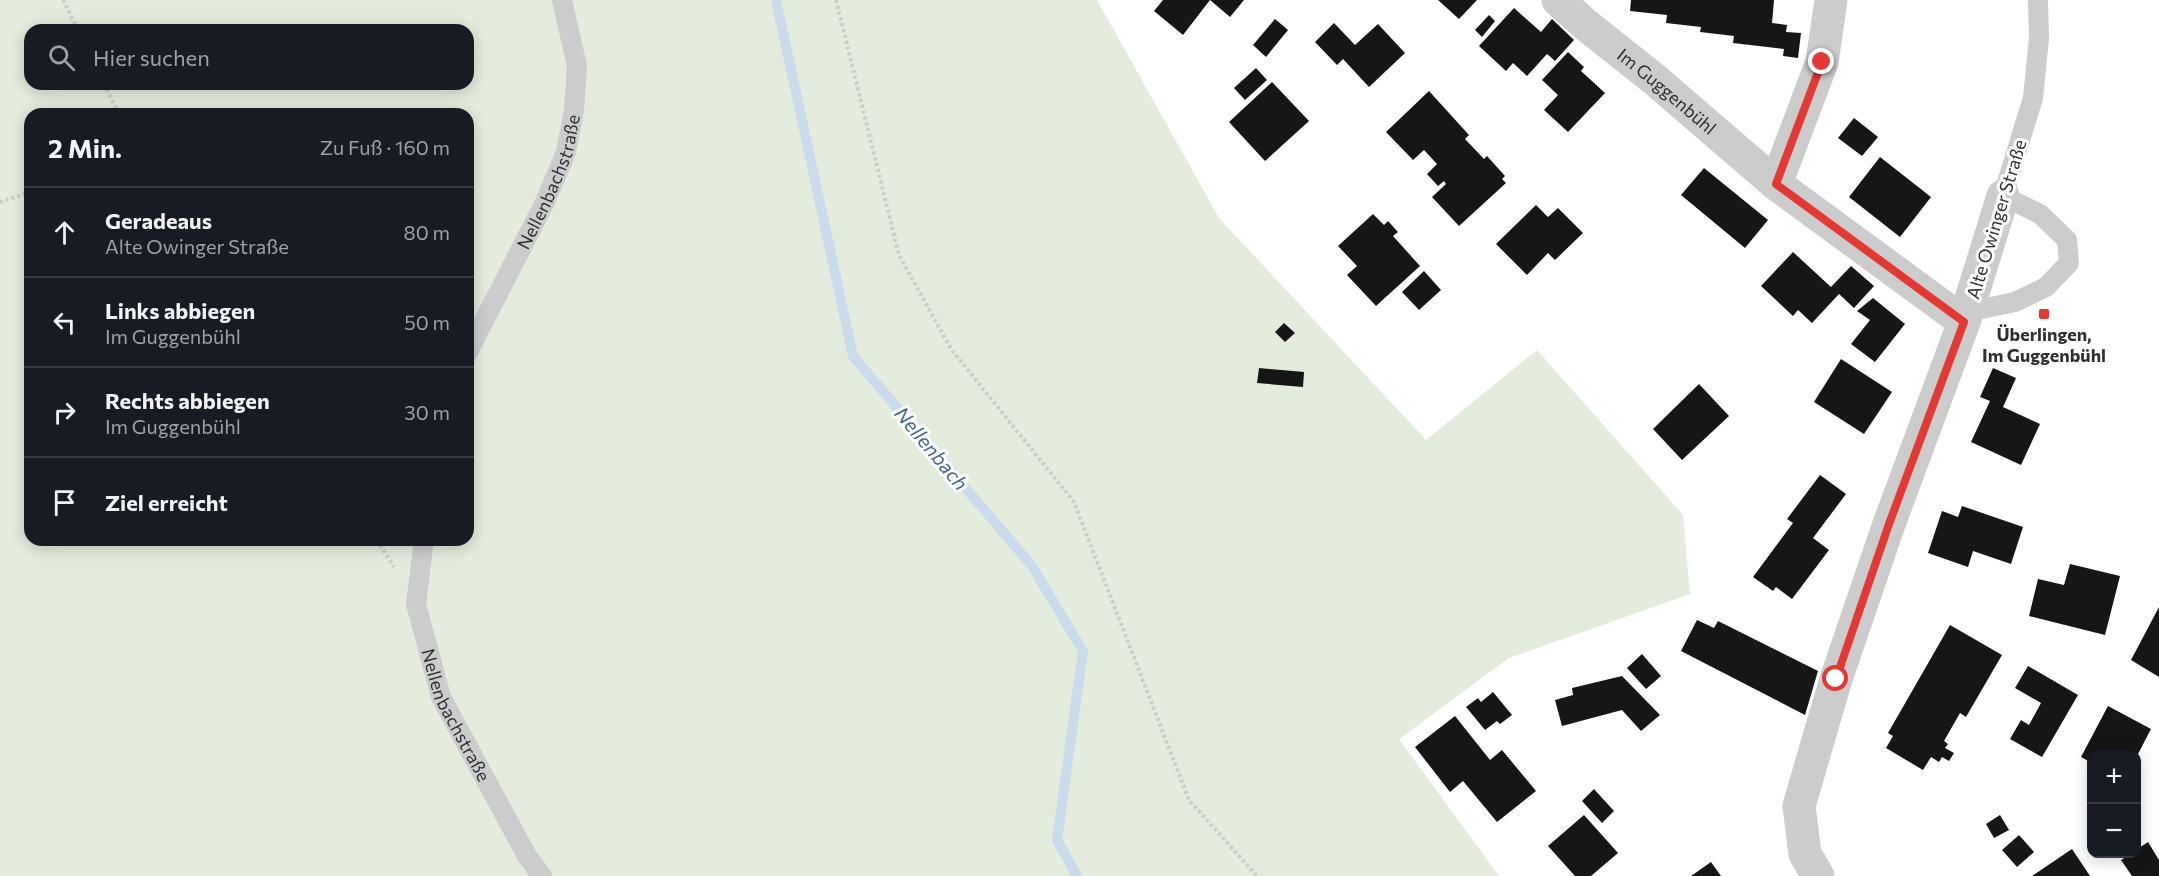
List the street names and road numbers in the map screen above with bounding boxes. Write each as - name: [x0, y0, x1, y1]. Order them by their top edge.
- street label: Im Guggenbühl: [1613, 43, 1721, 139]
- street label: Nellenbachstraße: [512, 113, 584, 253]
- street label: Alte Owinger Straße: [1961, 137, 2031, 301]
- street label: Nellenbachstraße: [417, 646, 495, 785]

